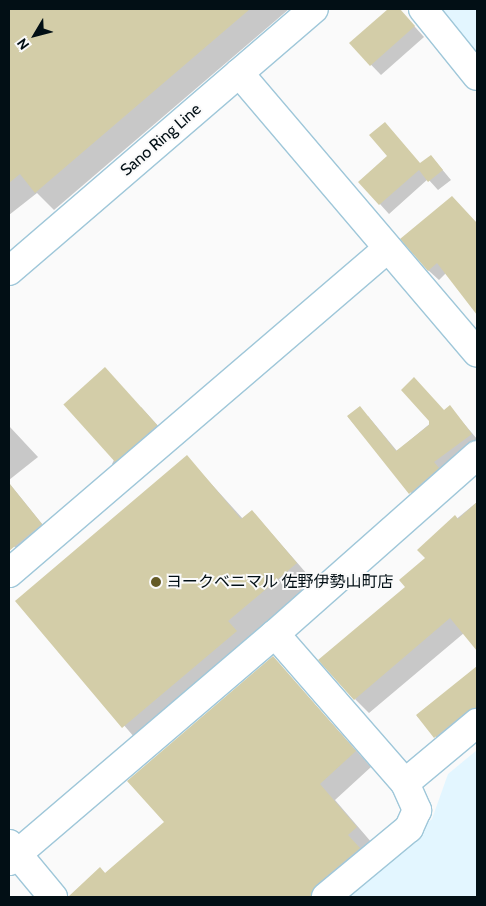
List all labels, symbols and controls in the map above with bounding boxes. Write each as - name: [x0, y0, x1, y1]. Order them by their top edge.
- north arrow: [10, 10, 60, 60]
- text: N: [13, 35, 33, 53]
- street label: Sano Ring Line: [117, 100, 205, 180]
- place label: ヨークベニマル 佐野伊勢山町店: [166, 572, 394, 592]
- marker: ヨークベニマル 佐野伊勢山町店: [150, 576, 162, 588]

